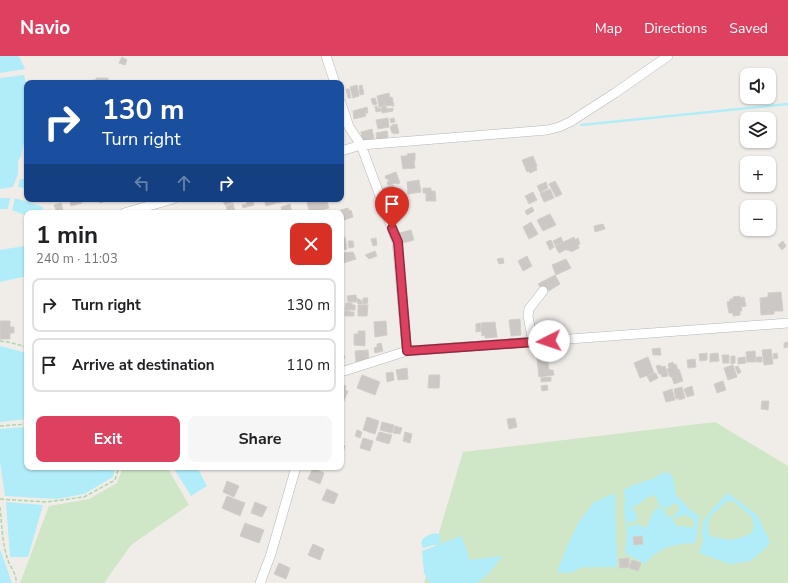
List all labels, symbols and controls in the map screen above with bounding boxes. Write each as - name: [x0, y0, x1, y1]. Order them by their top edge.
- text: Navio: [20, 15, 70, 41]
- text: Map: [595, 19, 622, 38]
- text: Directions: [644, 19, 707, 38]
- text: Saved: [729, 19, 768, 38]
- map controls: [740, 68, 776, 236]
- button: sound: [740, 68, 776, 104]
- text: 130 m: [102, 91, 185, 129]
- icon: right: [36, 96, 88, 148]
- button: layers: [740, 112, 776, 148]
- text: Turn right: [102, 127, 181, 151]
- button: +: [740, 156, 776, 192]
- icon: left: [131, 172, 153, 194]
- icon: ahead: [173, 172, 195, 194]
- icon: right: [215, 172, 237, 194]
- pin: [375, 187, 409, 228]
- icon: arrive: [381, 193, 403, 215]
- button: −: [740, 200, 776, 236]
- text: 1 min: [36, 219, 98, 251]
- button: close: [290, 223, 332, 265]
- text: 240 m · 11:03: [36, 250, 118, 268]
- icon: right: [38, 294, 60, 316]
- text: Turn right: [72, 295, 141, 315]
- text: 130 m: [286, 295, 330, 315]
- position arrow: [528, 320, 570, 362]
- icon: arrive: [38, 354, 60, 376]
- text: Arrive at destination: [72, 355, 215, 375]
- text: 110 m: [286, 355, 330, 375]
- button: Exit: [36, 416, 180, 462]
- button: Share: [188, 416, 332, 462]

